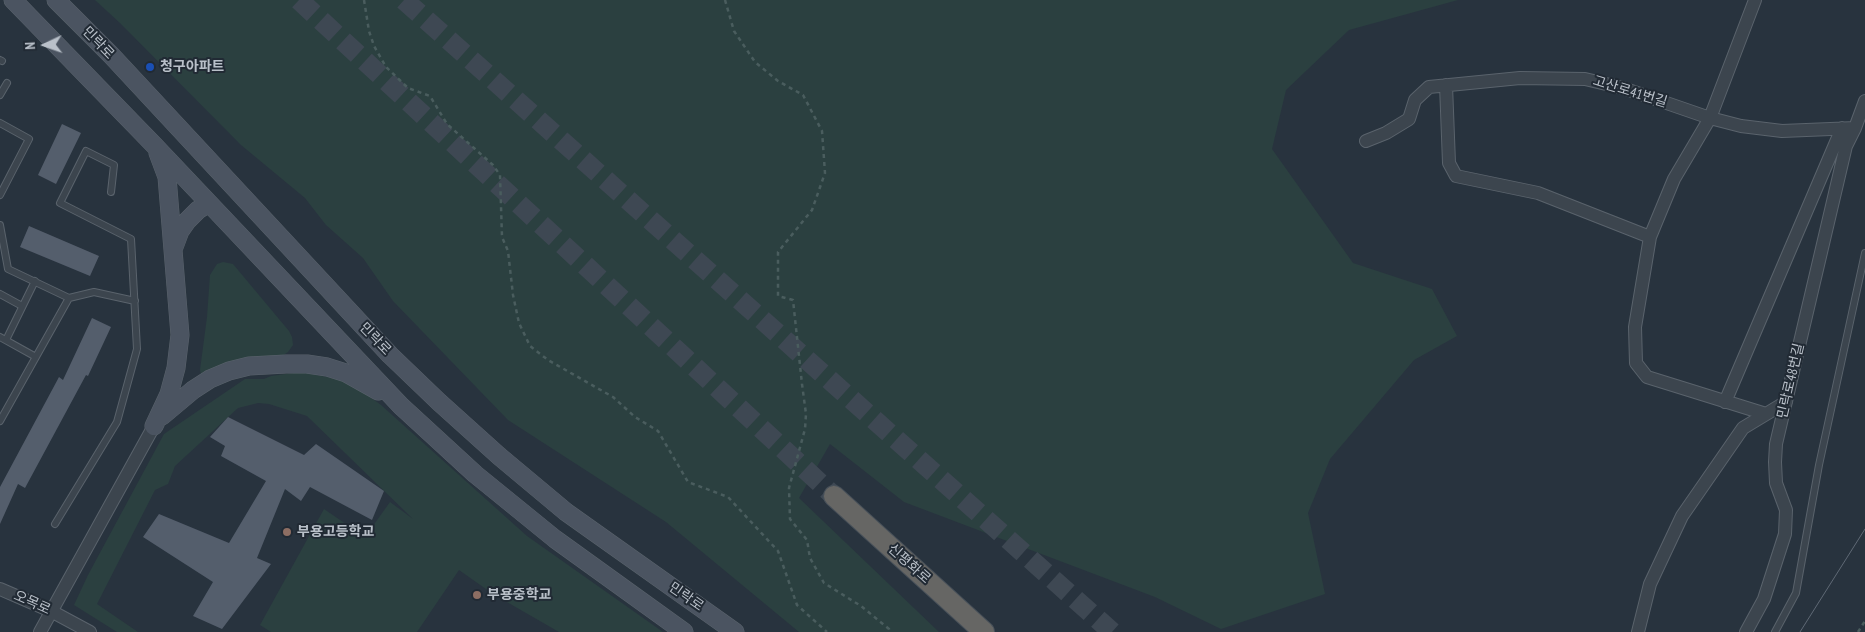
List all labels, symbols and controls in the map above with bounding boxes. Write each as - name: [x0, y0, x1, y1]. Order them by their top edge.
- north arrow: [20, 20, 70, 70]
- street label: 민락로: [79, 23, 117, 63]
- text: N: [21, 42, 39, 50]
- place label: 청구아파트: [160, 59, 224, 75]
- marker: 청구아파트: [144, 61, 156, 73]
- street label: 고산로41번길: [1591, 73, 1669, 111]
- street label: 민락로: [356, 319, 394, 359]
- street label: 민락로48번길: [1774, 342, 1808, 420]
- place label: 부용고등학교: [297, 524, 374, 540]
- marker: 부용고등학교: [281, 526, 293, 538]
- street label: 신평화로: [884, 541, 934, 587]
- street label: 민락로: [665, 579, 707, 615]
- street label: 오목로: [11, 587, 53, 619]
- place label: 부용중학교: [487, 587, 551, 603]
- marker: 부용중학교: [471, 589, 483, 601]

